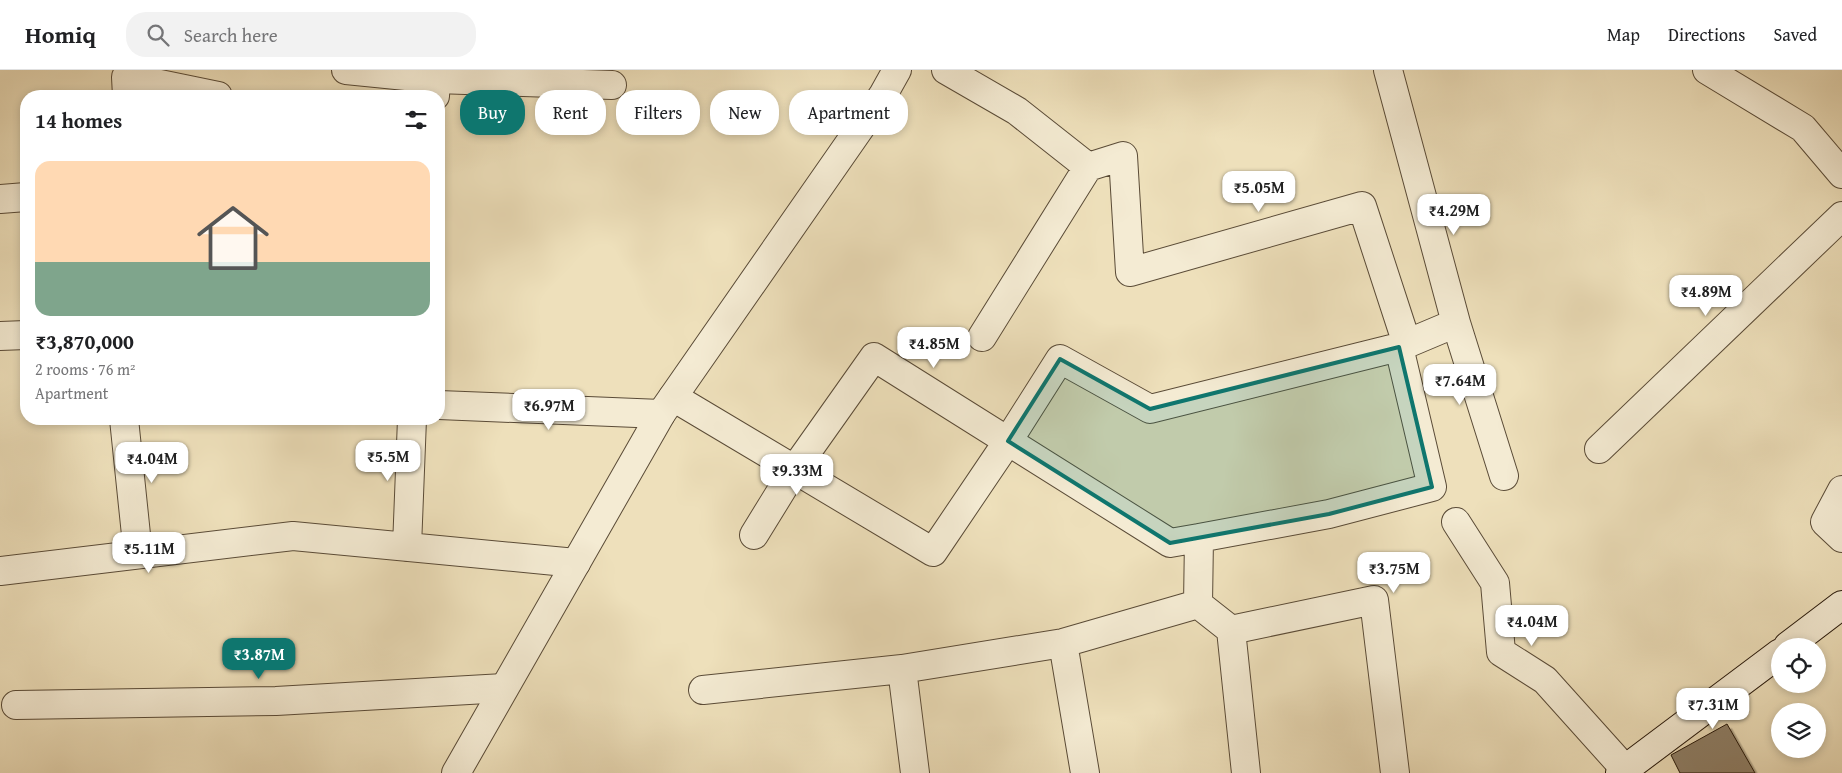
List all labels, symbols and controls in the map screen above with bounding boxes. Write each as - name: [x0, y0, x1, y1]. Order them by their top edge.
- search box: [126, 12, 476, 57]
- text: Homiq: [25, 17, 96, 52]
- icon: search: [144, 21, 172, 49]
- text: Search here: [184, 21, 278, 49]
- text: Map: [1607, 21, 1640, 48]
- text: Directions: [1668, 21, 1745, 48]
- text: Saved: [1773, 21, 1817, 48]
- chip: Buy: [460, 90, 525, 135]
- chip: Rent: [535, 90, 606, 135]
- chip: Filters: [616, 90, 700, 135]
- chip: New: [710, 90, 779, 135]
- chip: Apartment: [789, 90, 908, 135]
- text: 14 homes: [35, 105, 122, 136]
- icon: filters: [402, 106, 430, 134]
- pin: ₹5.05M: [1218, 170, 1300, 213]
- text: ₹5.05M: [1233, 175, 1285, 199]
- icon: home: [188, 193, 278, 283]
- pin: ₹4.29M: [1413, 194, 1495, 236]
- text: ₹4.29M: [1428, 198, 1480, 222]
- pin: ₹4.89M: [1665, 274, 1747, 317]
- text: ₹4.89M: [1680, 279, 1732, 303]
- text: ₹3,870,000: [35, 326, 134, 357]
- pin: ₹4.85M: [893, 326, 975, 369]
- text: ₹4.85M: [908, 331, 960, 355]
- text: 2 rooms · 76 m²: [35, 357, 135, 381]
- pin: ₹7.64M: [1419, 364, 1501, 406]
- text: ₹7.64M: [1434, 368, 1486, 392]
- text: Apartment: [35, 381, 108, 405]
- pin: ₹6.97M: [508, 388, 590, 431]
- text: ₹6.97M: [523, 393, 575, 417]
- pin: ₹5.5M: [353, 440, 423, 482]
- pin: ₹4.04M: [111, 442, 193, 484]
- text: ₹5.5M: [366, 444, 410, 468]
- text: ₹4.04M: [126, 446, 178, 470]
- pin: ₹9.33M: [756, 454, 838, 496]
- text: ₹9.33M: [771, 458, 823, 482]
- pin: ₹5.11M: [108, 532, 190, 574]
- text: ₹5.11M: [123, 536, 175, 560]
- pin: ₹3.75M: [1353, 552, 1435, 594]
- text: ₹3.75M: [1368, 556, 1420, 580]
- pin: ₹4.04M: [1491, 604, 1573, 647]
- text: ₹4.04M: [1506, 609, 1558, 633]
- pin: ₹3.87M: [218, 638, 300, 680]
- map controls: [1771, 638, 1826, 758]
- button: locate: [1771, 638, 1826, 693]
- text: ₹3.87M: [233, 642, 285, 666]
- pin: ₹7.31M: [1672, 688, 1754, 730]
- text: ₹7.31M: [1687, 692, 1739, 716]
- button: layers: [1771, 703, 1826, 758]

